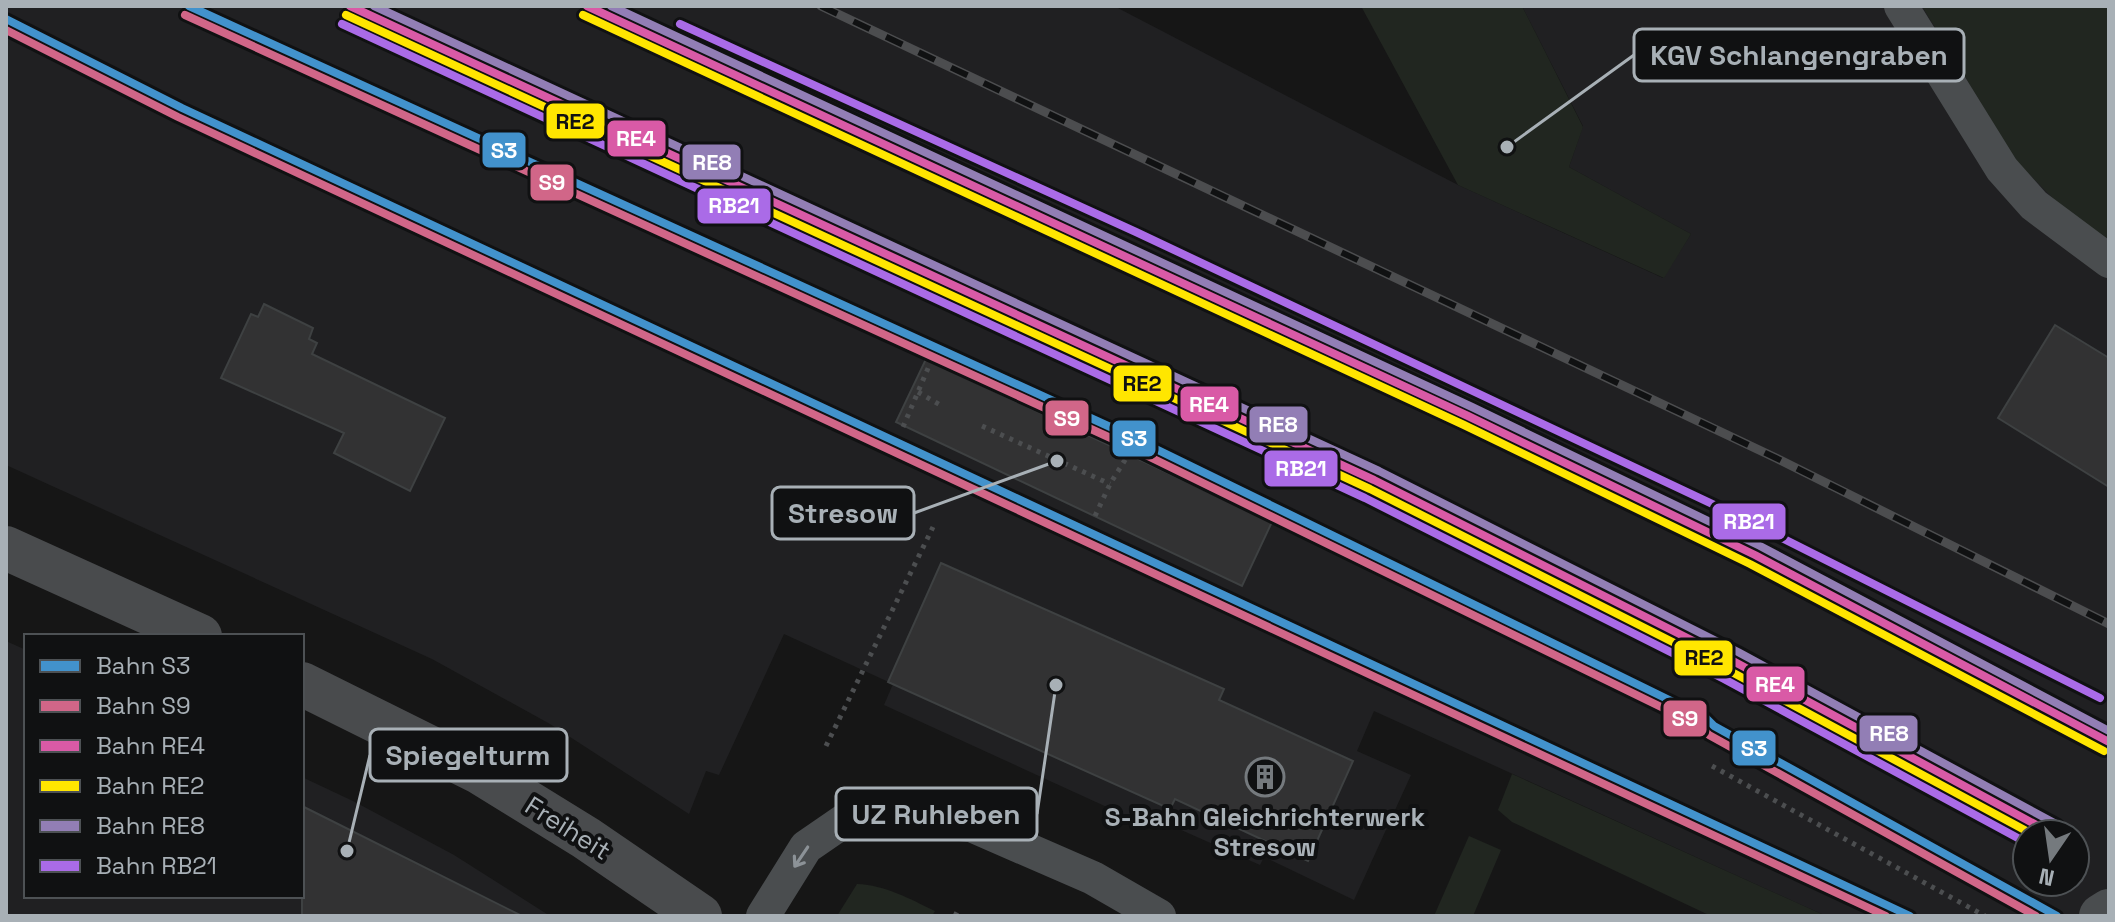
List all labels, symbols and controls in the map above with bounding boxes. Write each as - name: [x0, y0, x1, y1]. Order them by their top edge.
- callout: KGV Schlangengraben: [1634, 29, 1964, 81]
- text: KGV Schlangengraben: [1650, 37, 1948, 73]
- line badge: RE2: [545, 102, 606, 140]
- text: RE2: [555, 107, 595, 135]
- line badge: RE4: [606, 119, 667, 158]
- text: RE4: [616, 124, 656, 152]
- line badge: S3: [481, 131, 527, 169]
- text: S3: [491, 136, 517, 164]
- line badge: RE8: [681, 143, 742, 181]
- text: RE8: [692, 148, 732, 176]
- line badge: S9: [529, 163, 575, 202]
- text: S9: [539, 168, 565, 196]
- line badge: RB21: [696, 187, 772, 225]
- text: RB21: [708, 191, 760, 219]
- line badge: RE2: [1112, 364, 1173, 403]
- text: RE2: [1122, 369, 1162, 397]
- line badge: RE4: [1179, 385, 1240, 423]
- text: RE4: [1189, 390, 1229, 418]
- line badge: S9: [1044, 399, 1090, 437]
- text: S9: [1054, 404, 1080, 432]
- line badge: RE8: [1248, 405, 1309, 444]
- text: RE8: [1258, 410, 1298, 438]
- line badge: S3: [1111, 419, 1157, 458]
- text: S3: [1121, 424, 1147, 452]
- line badge: RB21: [1263, 449, 1339, 488]
- text: RB21: [1275, 454, 1327, 482]
- callout: Stresow: [772, 487, 914, 539]
- text: Stresow: [788, 495, 898, 531]
- line badge: RB21: [1711, 502, 1787, 541]
- text: RB21: [1723, 507, 1775, 535]
- legend: [24, 634, 304, 898]
- line badge: RE2: [1673, 639, 1734, 677]
- text: RE2: [1684, 643, 1724, 671]
- text: Bahn S3: [96, 650, 190, 681]
- line badge: RE4: [1745, 665, 1806, 703]
- text: RE4: [1755, 670, 1795, 698]
- text: Bahn S9: [96, 690, 191, 721]
- line badge: S9: [1662, 699, 1708, 738]
- text: S9: [1672, 704, 1698, 732]
- line badge: RE8: [1858, 714, 1919, 753]
- text: RE8: [1869, 719, 1909, 747]
- callout: Spiegelturm: [370, 729, 567, 781]
- line badge: S3: [1731, 729, 1777, 767]
- text: Bahn RE4: [96, 730, 205, 761]
- text: S3: [1741, 734, 1767, 762]
- text: Spiegelturm: [386, 737, 550, 773]
- building icon: S-Bahn Gleichrichterwerk Stresow: [1244, 756, 1286, 798]
- text: Bahn RE2: [96, 770, 204, 801]
- street label: Freiheit: [519, 788, 617, 868]
- callout: UZ Ruhleben: [836, 788, 1037, 840]
- text: UZ Ruhleben: [851, 796, 1021, 832]
- place label: S-Bahn Gleichrichterwerk Stresow: [1105, 800, 1425, 864]
- text: Bahn RE8: [96, 810, 205, 841]
- north arrow: [2011, 818, 2091, 898]
- one-way arrow: [792, 846, 809, 868]
- text: Bahn RB21: [96, 850, 217, 881]
- text: N: [2036, 862, 2057, 893]

